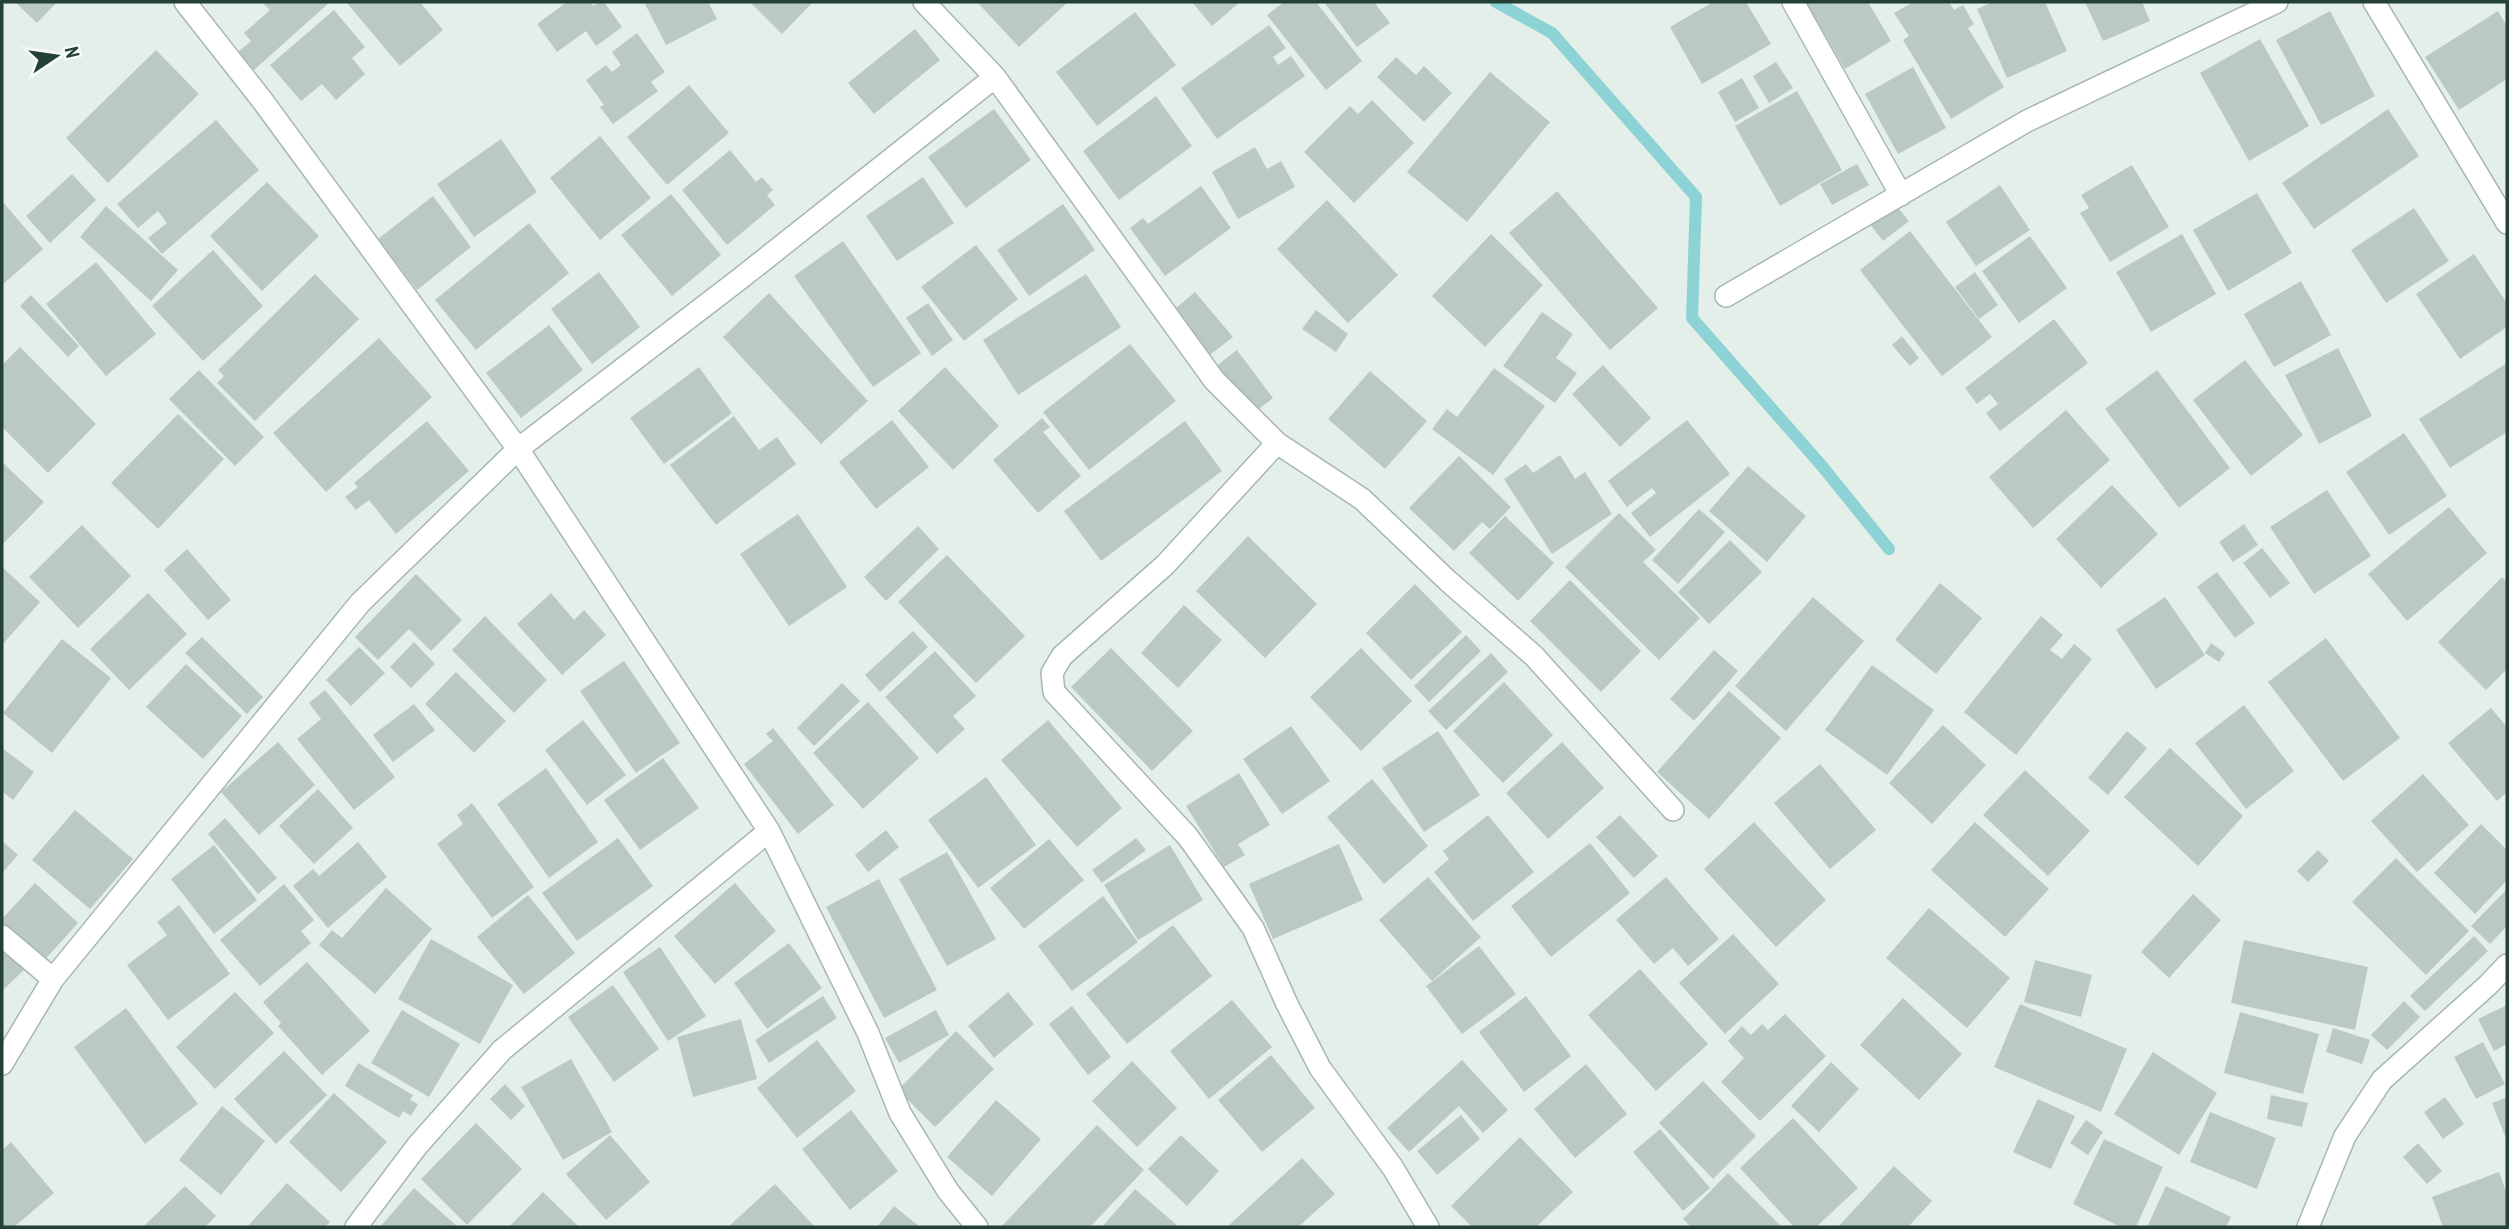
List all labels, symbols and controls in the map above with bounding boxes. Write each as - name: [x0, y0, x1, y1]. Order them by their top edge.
- north arrow: [21, 21, 91, 91]
- text: N: [60, 44, 85, 60]

